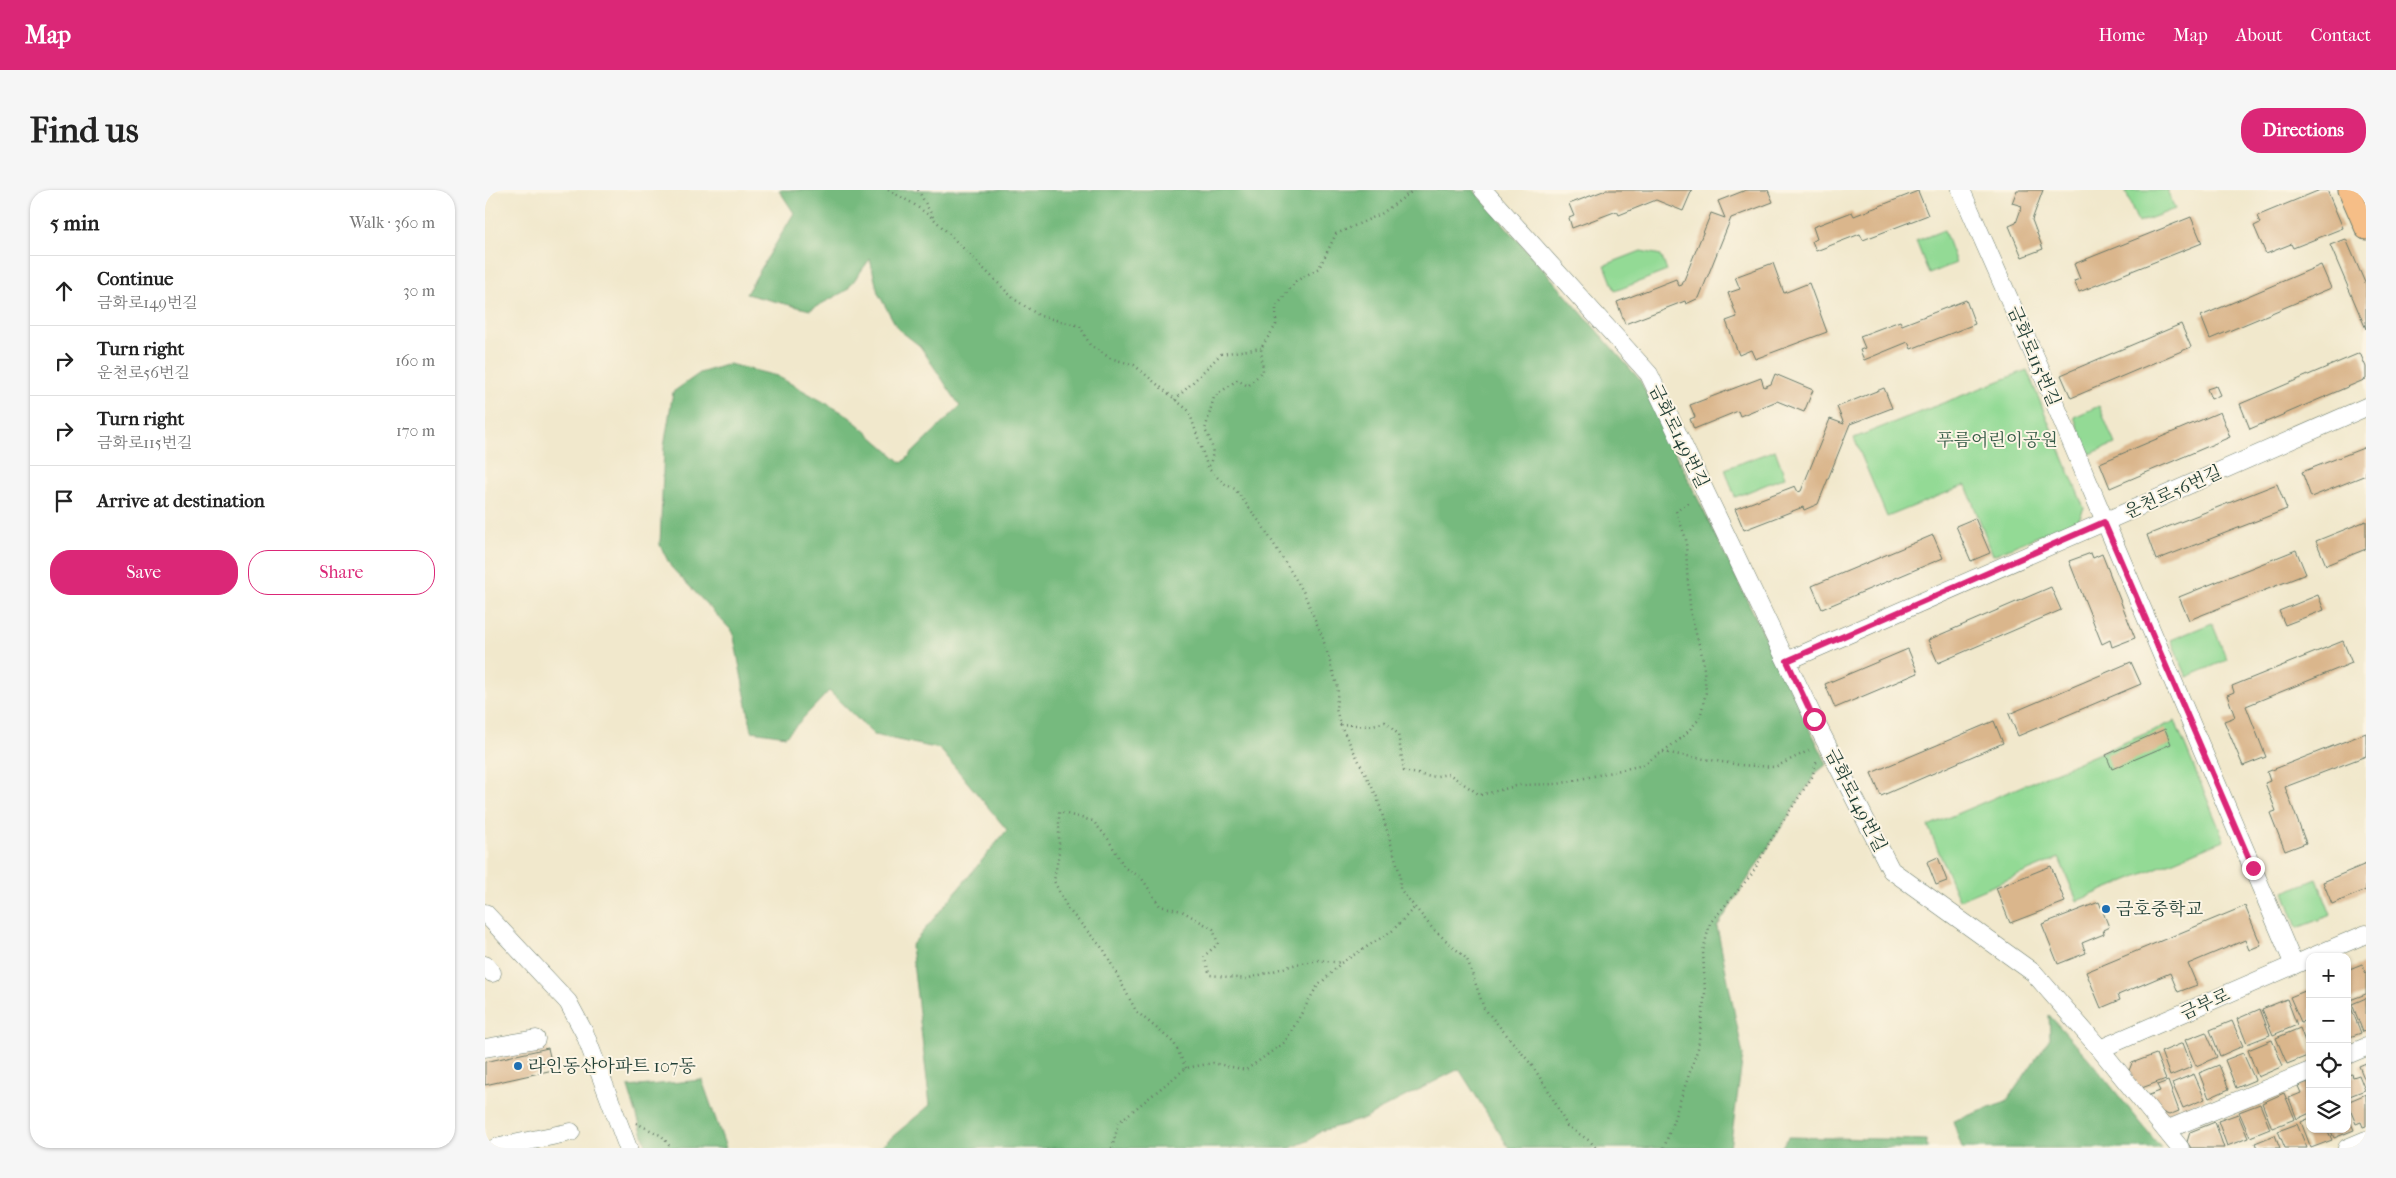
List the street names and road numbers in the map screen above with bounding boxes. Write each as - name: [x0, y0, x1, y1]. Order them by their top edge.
- street label: 금화로115번길: [2003, 303, 2064, 410]
- street label: 금화로149번길: [1644, 381, 1713, 492]
- street label: 운천로56번길: [2121, 462, 2225, 523]
- street label: 금화로149번길: [1820, 745, 1891, 856]
- street label: 금부로: [2177, 984, 2233, 1025]

